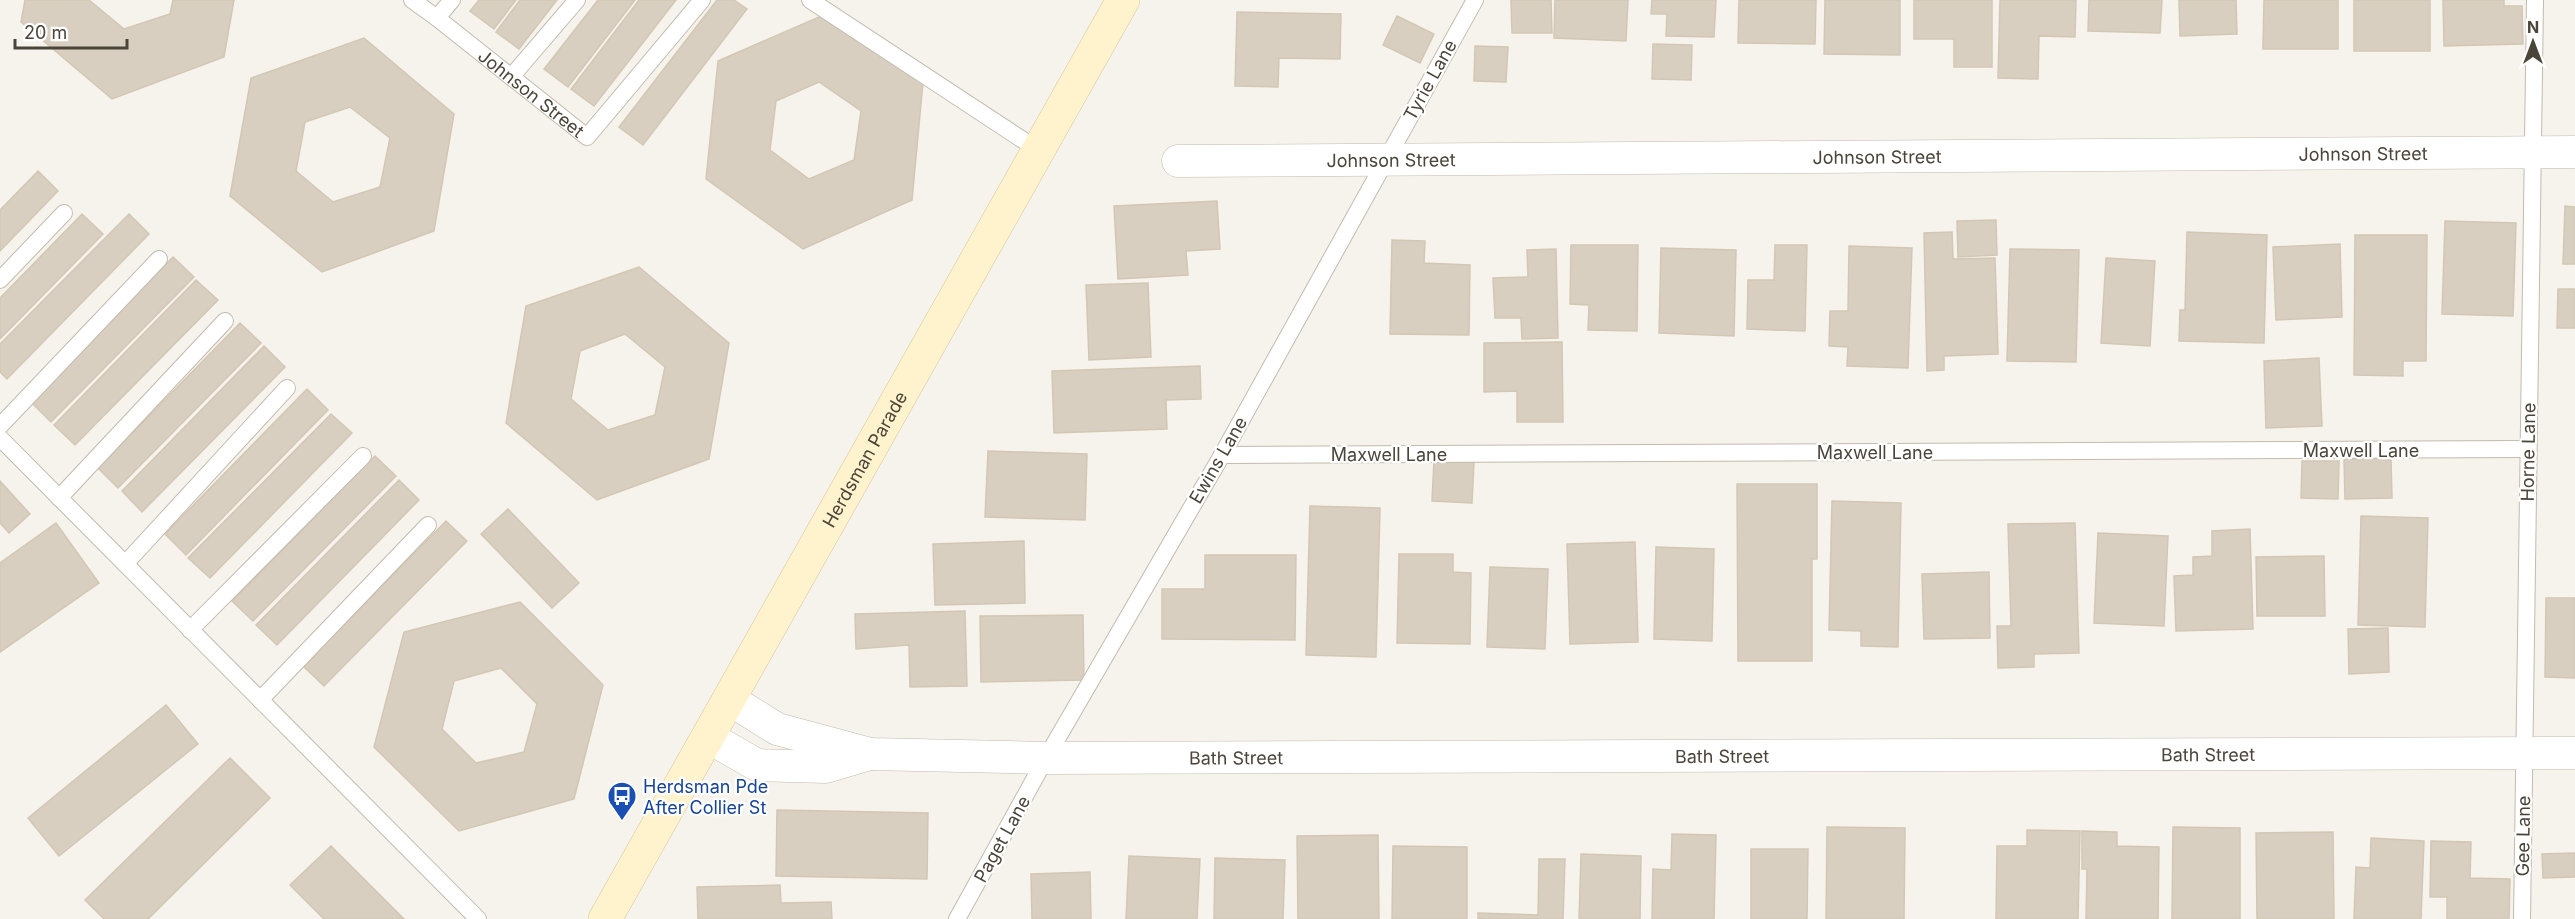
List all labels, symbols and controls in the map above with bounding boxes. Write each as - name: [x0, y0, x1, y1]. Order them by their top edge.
- scale bar: [15, 12, 128, 50]
- north arrow: [2503, 12, 2563, 72]
- text: N: [2527, 17, 2539, 37]
- text: 20 m: [24, 22, 67, 43]
- street label: Tyrie Lane: [1399, 36, 1461, 124]
- street label: Johnson Street: [474, 45, 589, 141]
- street label: Johnson Street: [2298, 142, 2428, 164]
- street label: Johnson Street: [1812, 146, 1942, 167]
- street label: Johnson Street: [1326, 149, 1456, 171]
- street label: Herdsman Parade: [818, 387, 911, 531]
- street label: Horne Lane: [2517, 402, 2539, 502]
- street label: Ewins Lane: [1185, 413, 1251, 507]
- street label: Maxwell Lane: [2303, 440, 2419, 461]
- street label: Maxwell Lane: [1817, 442, 1933, 463]
- street label: Maxwell Lane: [1331, 444, 1447, 465]
- street label: Bath Street: [2161, 744, 2255, 765]
- street label: Bath Street: [1675, 745, 1769, 766]
- street label: Bath Street: [1189, 747, 1283, 768]
- place label: Herdsman Pde After Collier St: [643, 776, 768, 818]
- bus stop icon: Herdsman Pde After Collier St: [606, 780, 638, 822]
- street label: Paget Lane: [970, 792, 1034, 886]
- street label: Gee Lane: [2512, 795, 2534, 877]

